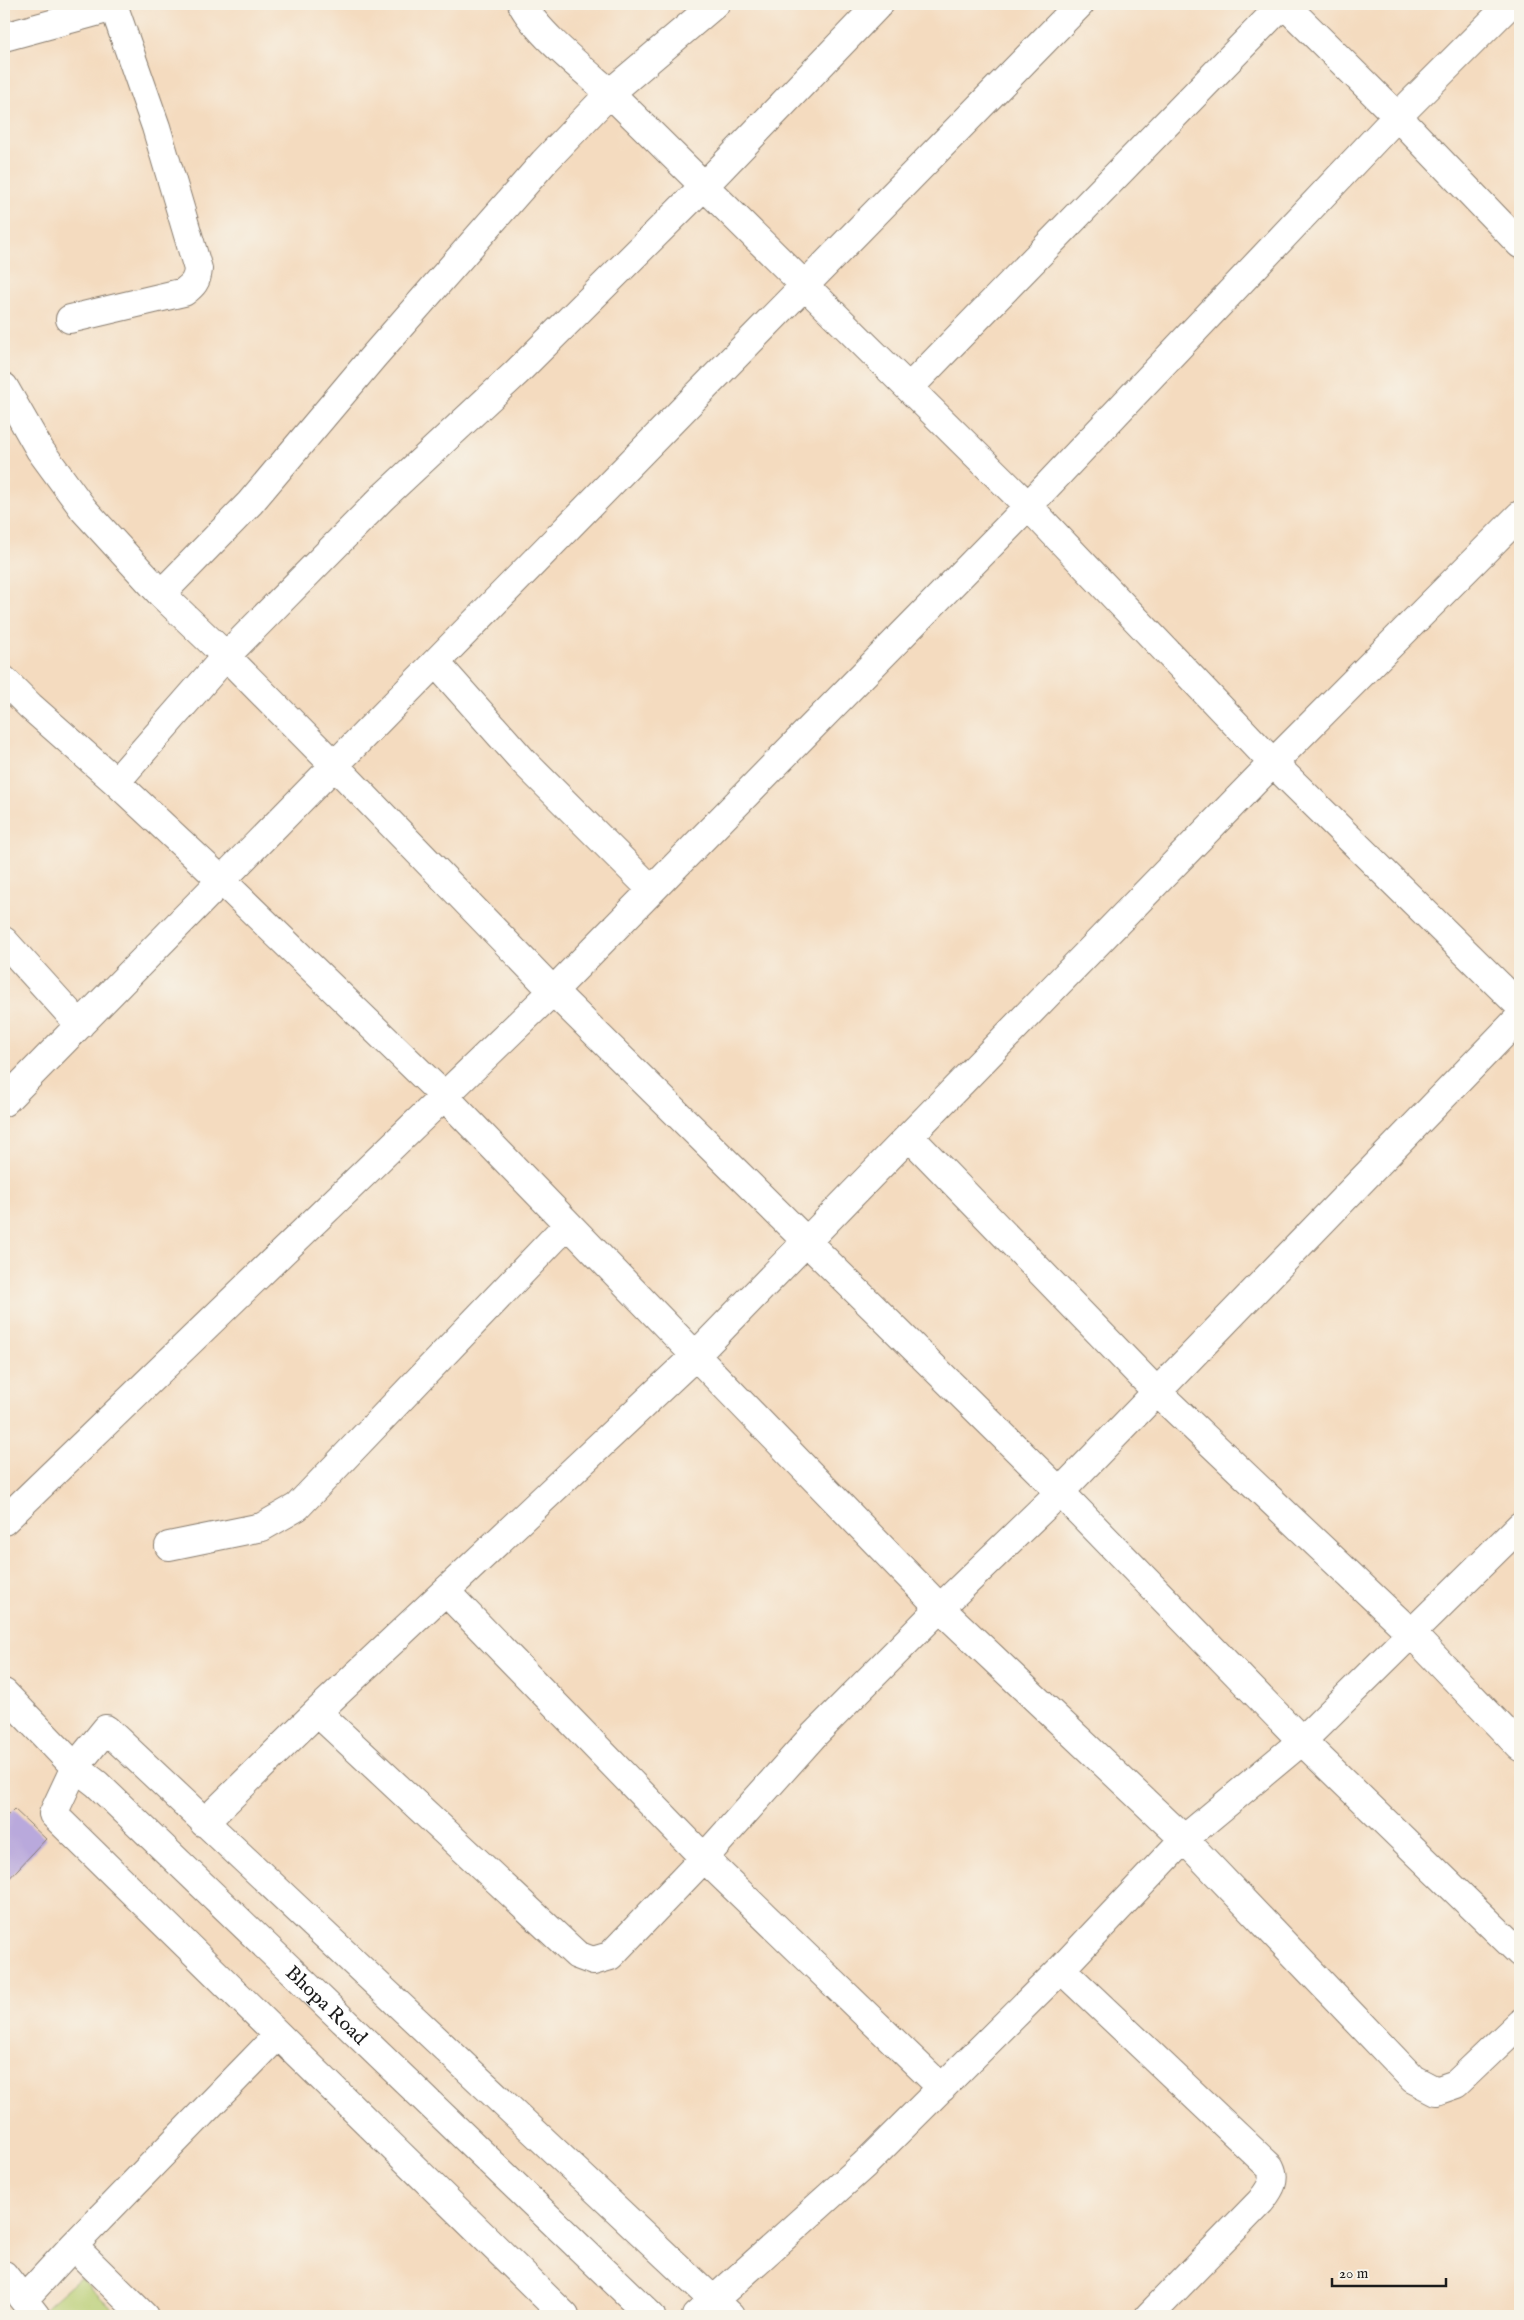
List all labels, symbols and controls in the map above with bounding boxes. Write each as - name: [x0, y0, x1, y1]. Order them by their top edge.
- street label: Bhopa Road: [280, 1961, 372, 2051]
- scale bar: [1332, 2255, 1445, 2287]
- text: 20 m: [1339, 2264, 1369, 2283]

